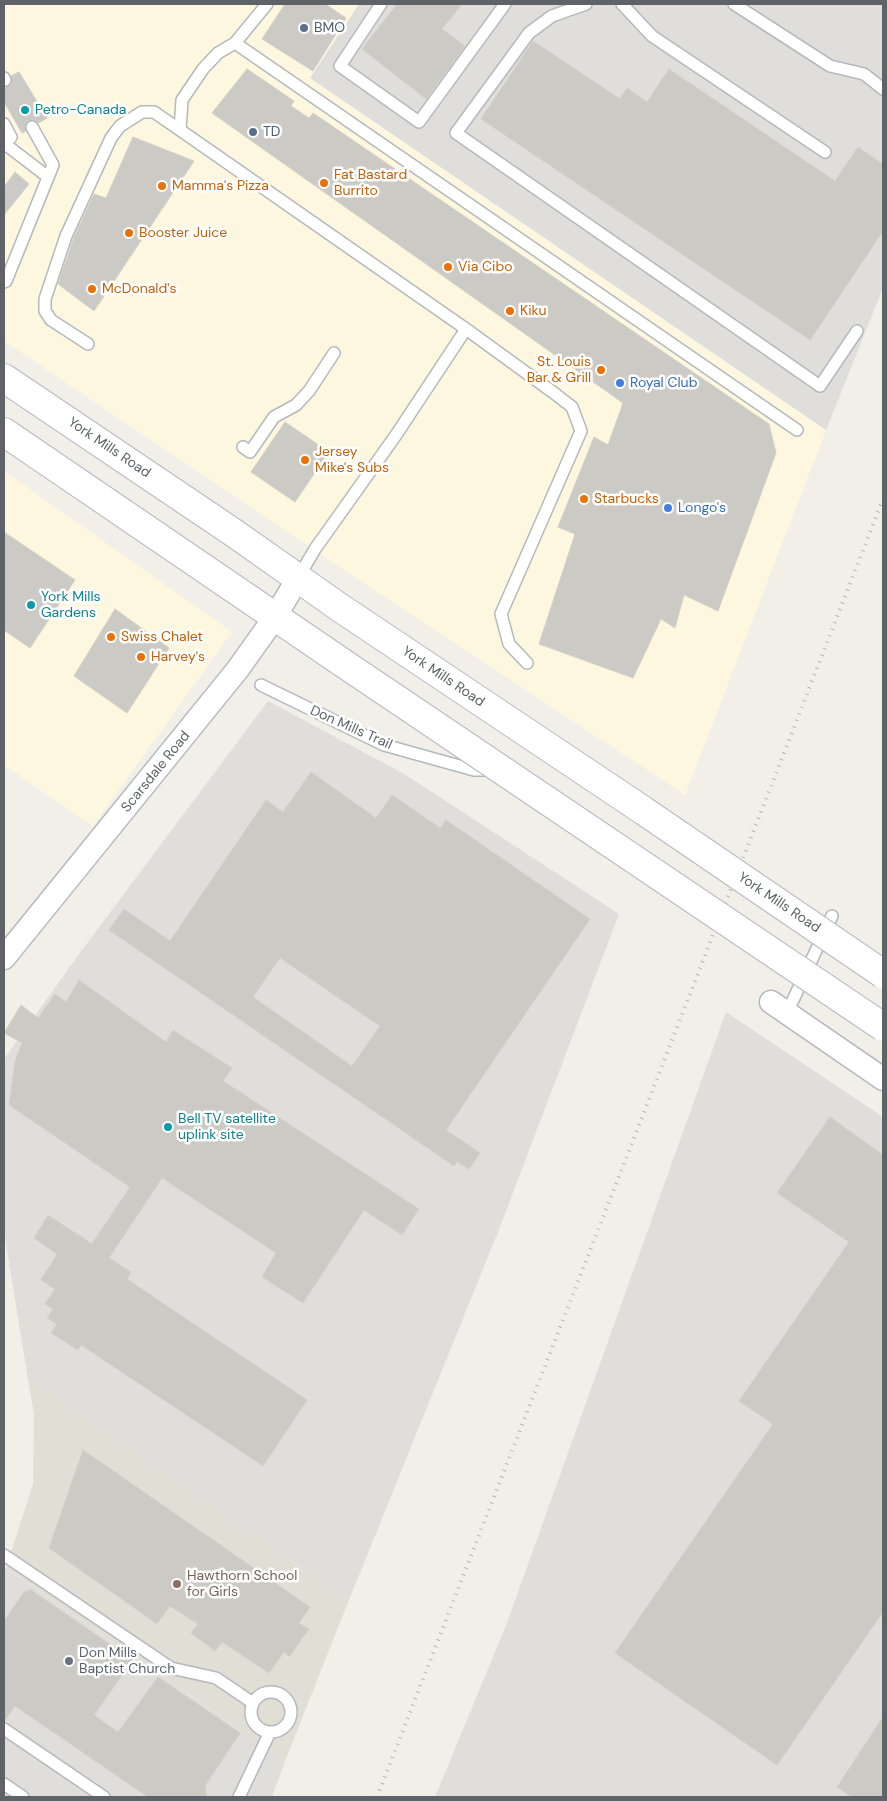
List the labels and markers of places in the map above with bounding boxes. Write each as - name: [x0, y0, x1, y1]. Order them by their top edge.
- place label: BMO: [314, 20, 345, 36]
- marker: BMO: [298, 22, 310, 34]
- place label: Petro-Canada: [35, 102, 126, 118]
- marker: Petro-Canada: [19, 104, 31, 116]
- place label: TD: [263, 124, 280, 140]
- marker: TD: [247, 126, 259, 138]
- place label: Fat Bastard Burrito: [334, 167, 407, 200]
- marker: Fat Bastard Burrito: [318, 177, 330, 189]
- place label: Mamma's Pizza: [172, 178, 269, 194]
- marker: Mamma's Pizza: [156, 180, 168, 192]
- place label: Booster Juice: [139, 225, 227, 241]
- marker: Booster Juice: [123, 227, 135, 239]
- place label: Via Cibo: [458, 259, 513, 275]
- marker: Via Cibo: [442, 261, 454, 273]
- place label: McDonald's: [102, 281, 177, 297]
- marker: McDonald's: [86, 283, 98, 295]
- place label: Kiku: [520, 303, 547, 319]
- marker: Kiku: [504, 305, 516, 317]
- place label: St. Louis Bar & Grill: [527, 354, 591, 387]
- marker: St. Louis Bar & Grill: [595, 364, 607, 376]
- place label: Royal Club: [630, 375, 697, 391]
- marker: Royal Club: [614, 377, 626, 389]
- place label: Jersey Mike's Subs: [315, 444, 389, 477]
- marker: Jersey Mike's Subs: [299, 454, 311, 466]
- place label: Starbucks: [594, 491, 659, 507]
- marker: Starbucks: [578, 493, 590, 505]
- place label: Longo's: [678, 500, 726, 516]
- marker: Longo's: [662, 502, 674, 514]
- place label: York Mills Gardens: [41, 589, 101, 622]
- marker: York Mills Gardens: [25, 599, 37, 611]
- place label: Swiss Chalet: [121, 629, 203, 645]
- marker: Swiss Chalet: [105, 631, 117, 643]
- place label: Harvey's: [151, 649, 205, 665]
- marker: Harvey's: [135, 651, 147, 663]
- place label: Bell TV satellite uplink site: [178, 1111, 276, 1144]
- marker: Bell TV satellite uplink site: [162, 1121, 174, 1133]
- place label: Hawthorn School for Girls: [187, 1568, 297, 1600]
- marker: Hawthorn School for Girls: [171, 1578, 183, 1590]
- place label: Don Mills Baptist Church: [79, 1645, 175, 1678]
- marker: Don Mills Baptist Church: [63, 1655, 75, 1667]

